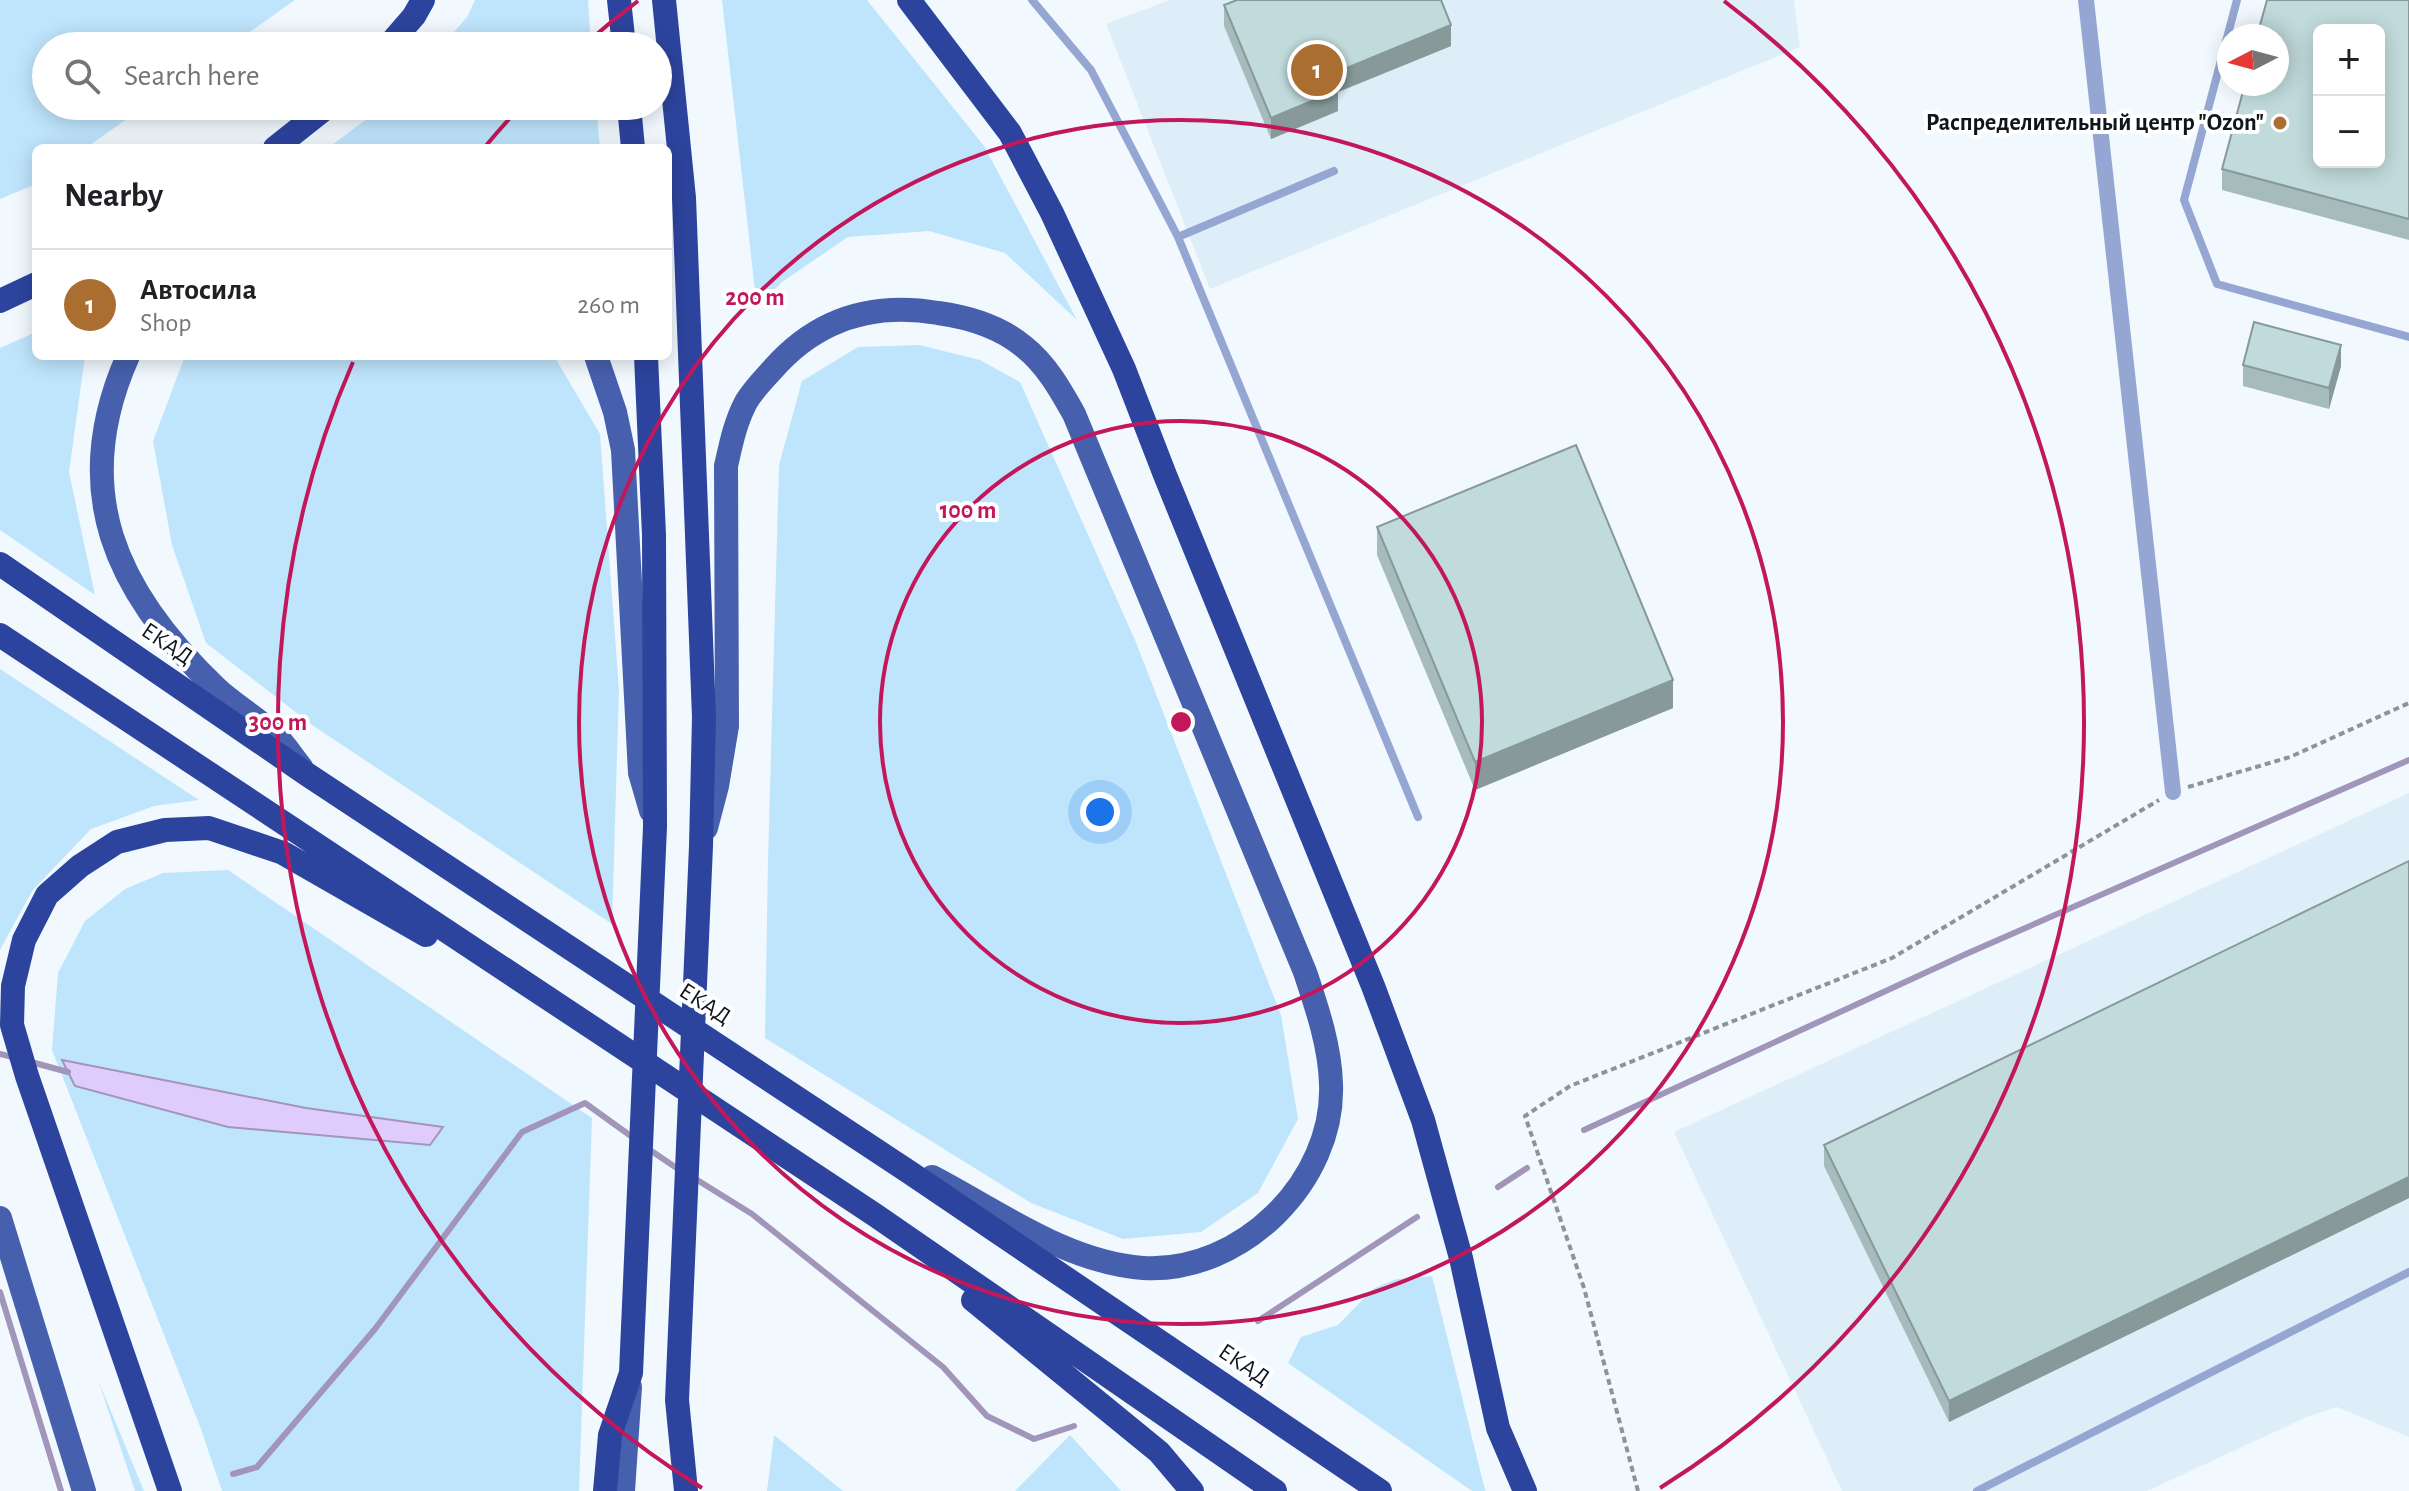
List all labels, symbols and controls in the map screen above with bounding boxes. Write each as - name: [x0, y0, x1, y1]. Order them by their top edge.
- north arrow: [2217, 24, 2289, 96]
- map controls: [2313, 24, 2385, 168]
- button: +: [2313, 24, 2385, 96]
- search box: [32, 32, 672, 120]
- pin: 1: [1291, 40, 1343, 100]
- icon: search: [60, 54, 104, 98]
- text: Search here: [124, 61, 260, 91]
- button: −: [2313, 96, 2385, 168]
- place label: Распределительный центр "Ozon": [1926, 111, 2264, 135]
- marker: Распределительный центр "Ozon": [2271, 114, 2289, 132]
- text: Nearby: [64, 179, 163, 213]
- text: Автосила: [140, 275, 257, 305]
- text: 200 m: [725, 286, 785, 310]
- text: 1: [85, 292, 95, 318]
- text: 260 m: [577, 292, 640, 318]
- text: Shop: [140, 310, 192, 336]
- text: 100 m: [940, 499, 996, 523]
- street label: ЕКАД: [137, 618, 197, 670]
- centre of rings: [1167, 708, 1195, 736]
- text: 300 m: [249, 711, 307, 735]
- your location: [1080, 792, 1120, 832]
- street label: ЕКАД: [675, 979, 735, 1029]
- street label: ЕКАД: [1214, 1339, 1274, 1391]

